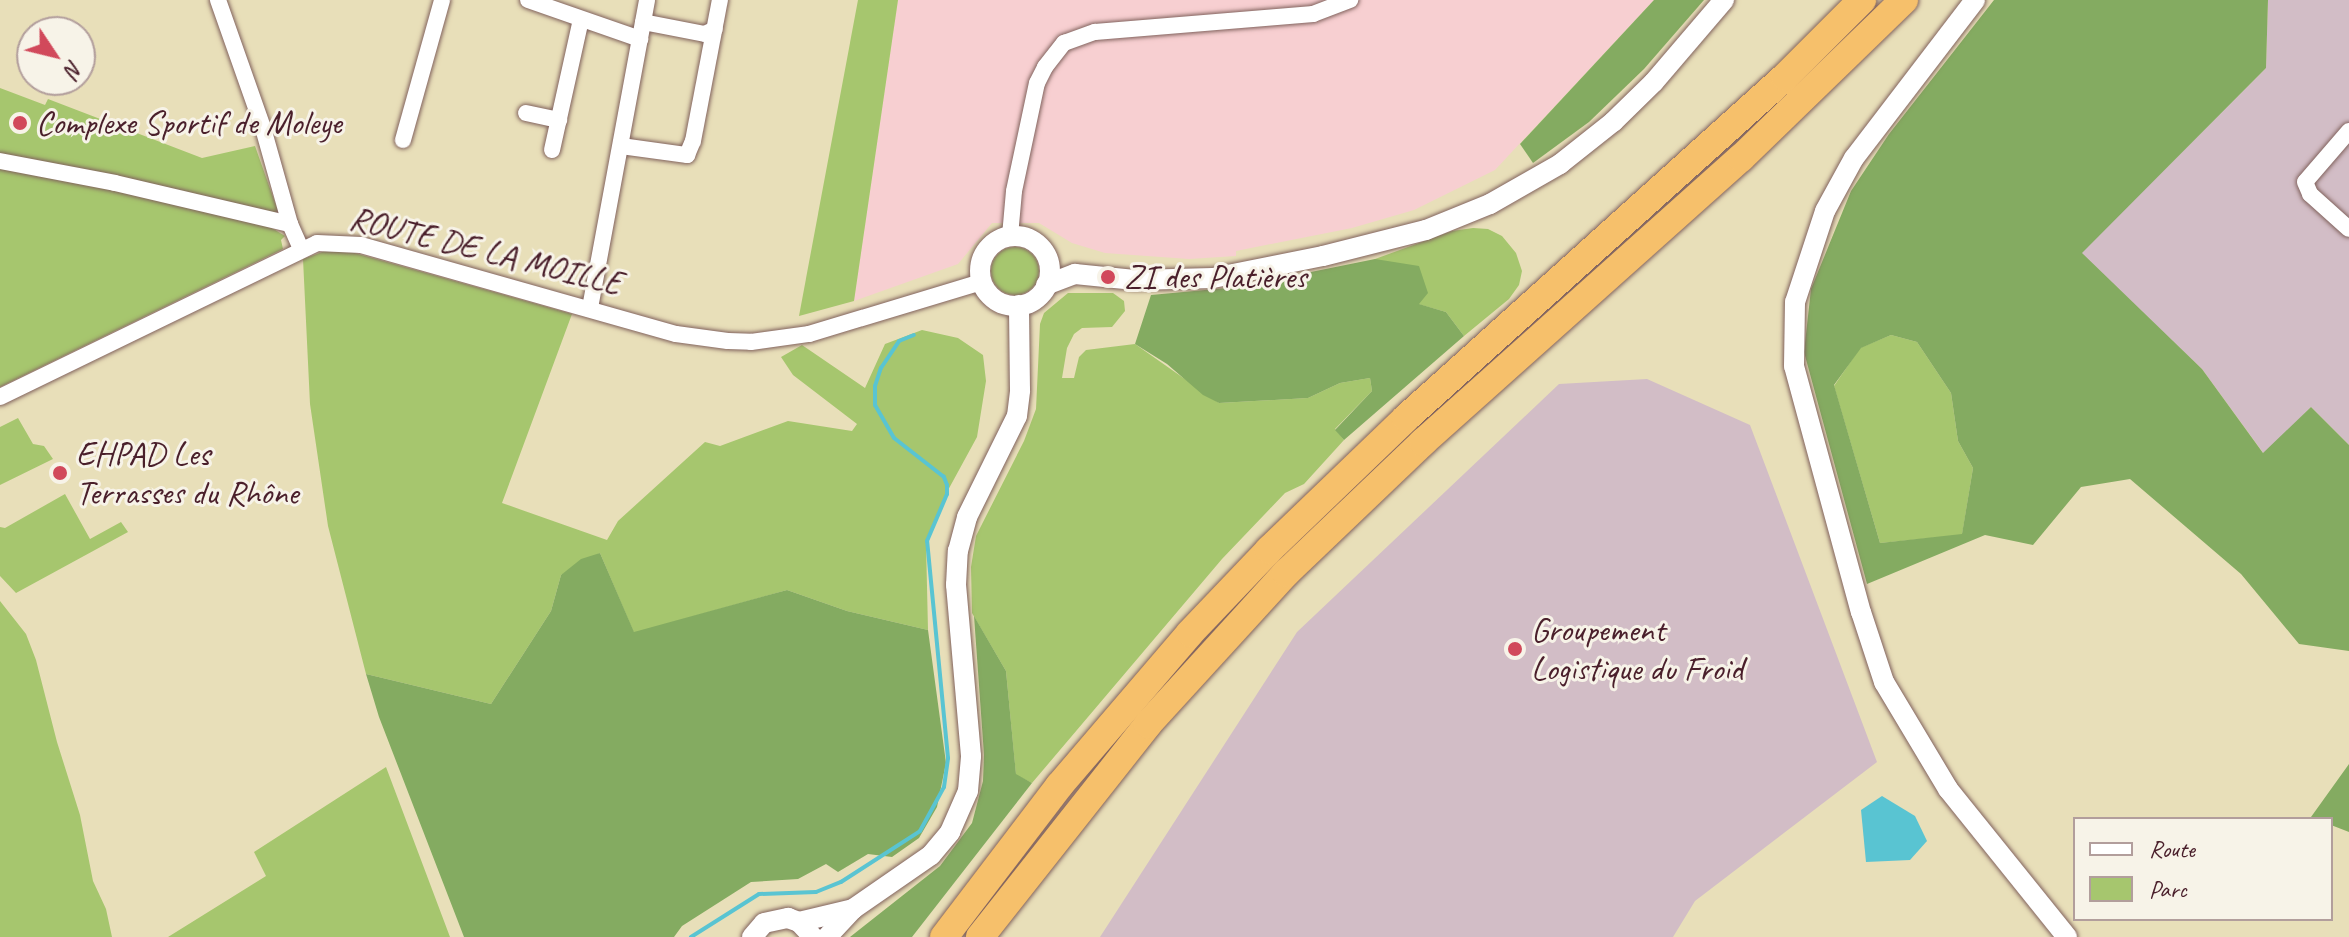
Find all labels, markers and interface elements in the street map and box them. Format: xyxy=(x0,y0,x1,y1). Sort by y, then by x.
north arrow xyxy=(16,16,96,96)
text: N xyxy=(59,55,89,82)
place label: Complexe Sportif de Moleye xyxy=(36,103,342,143)
marker: Complexe Sportif de Moleye xyxy=(11,114,29,132)
street label: ROUTE DE LA MOILLE xyxy=(346,197,626,303)
place label: ZI des Platières xyxy=(1124,257,1308,297)
marker: ZI des Platières xyxy=(1099,268,1117,286)
place label: EHPAD Les Terrasses du Rhône xyxy=(76,433,298,512)
marker: EHPAD Les Terrasses du Rhône xyxy=(51,464,69,482)
place label: Groupement Logistique du Froid xyxy=(1531,609,1742,688)
marker: Groupement Logistique du Froid xyxy=(1506,640,1524,658)
legend xyxy=(2073,817,2333,921)
text: Route xyxy=(2149,834,2195,864)
text: Parc xyxy=(2149,874,2187,904)

